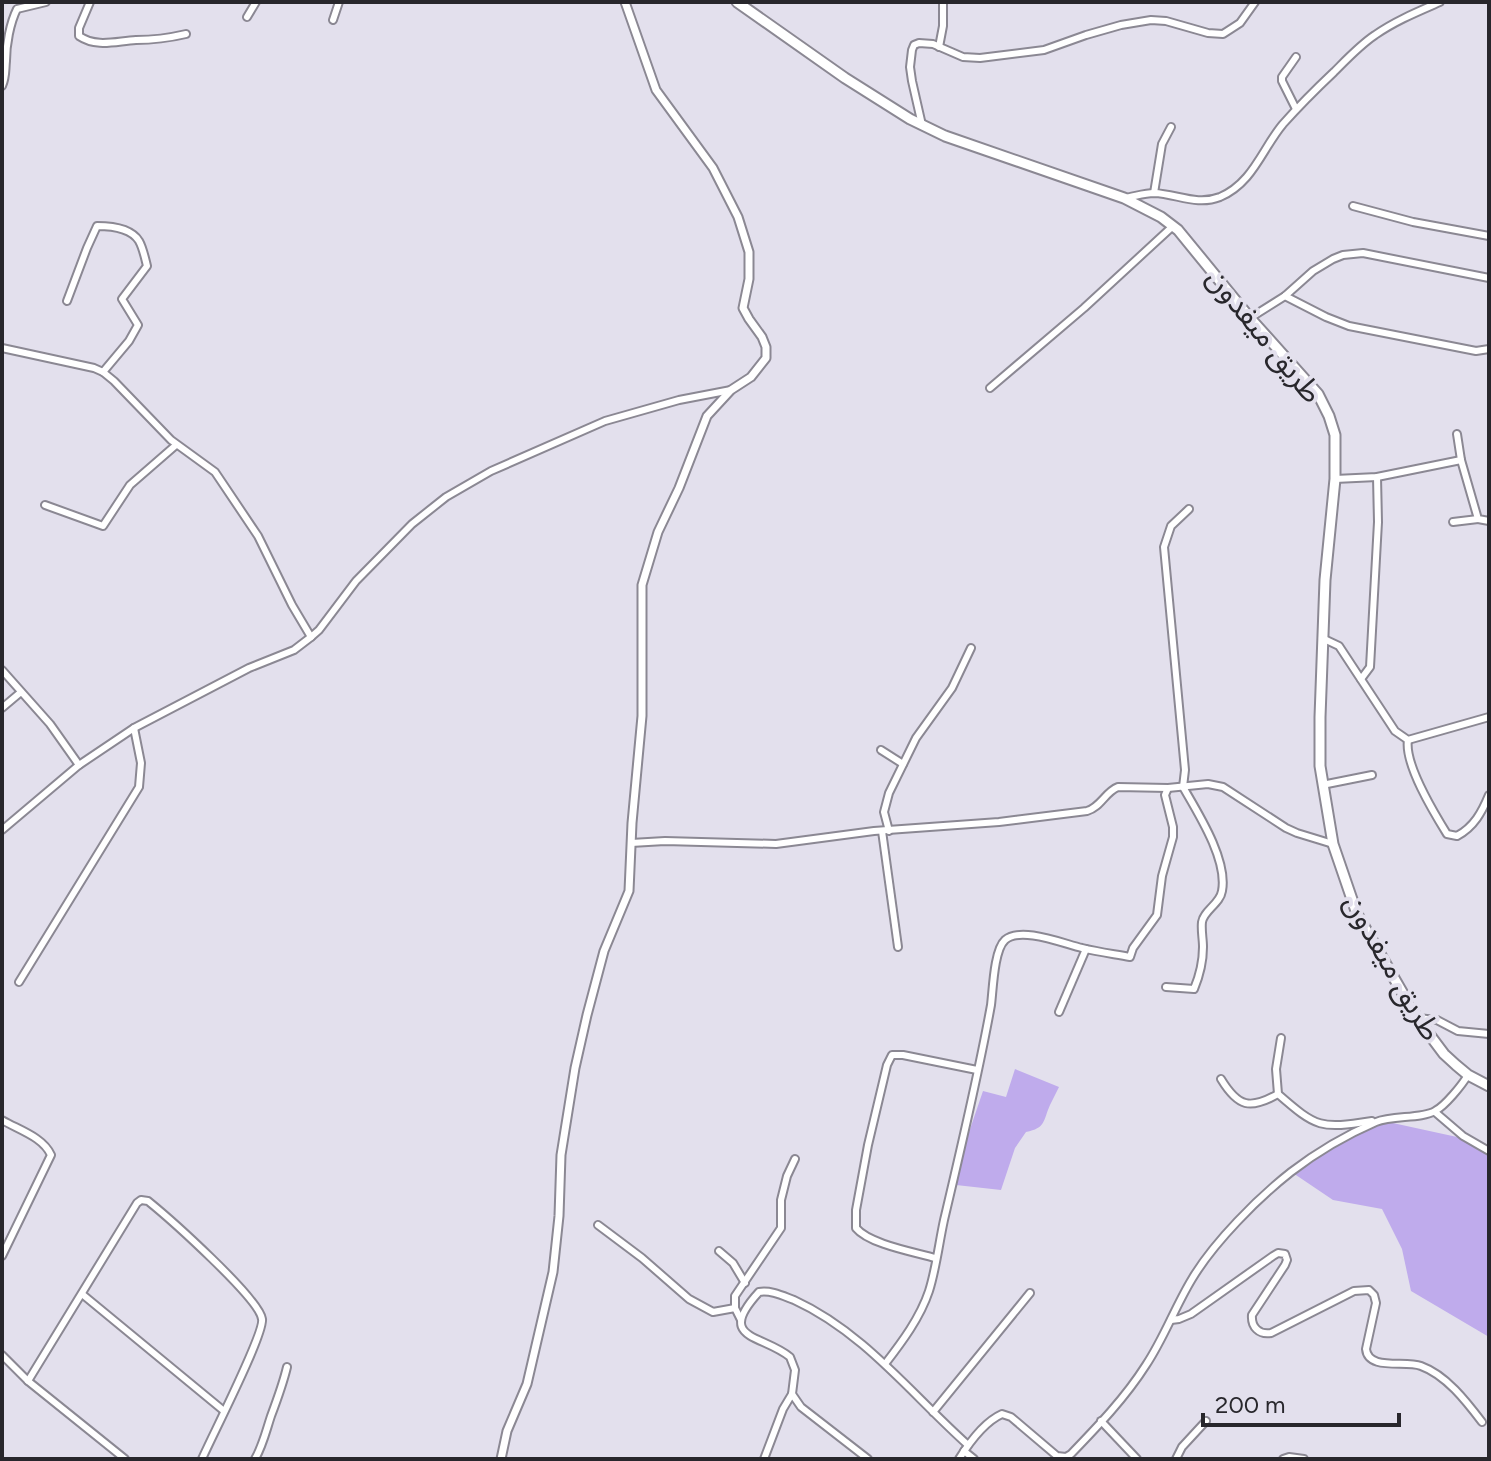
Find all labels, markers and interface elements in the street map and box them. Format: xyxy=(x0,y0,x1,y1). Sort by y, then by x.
street label: طريق ميفدون xyxy=(1199,260,1331,410)
street label: طريق ميفدون xyxy=(1336,887,1450,1047)
scale bar xyxy=(1203,1377,1399,1427)
text: 200 m xyxy=(1215,1390,1286,1419)

